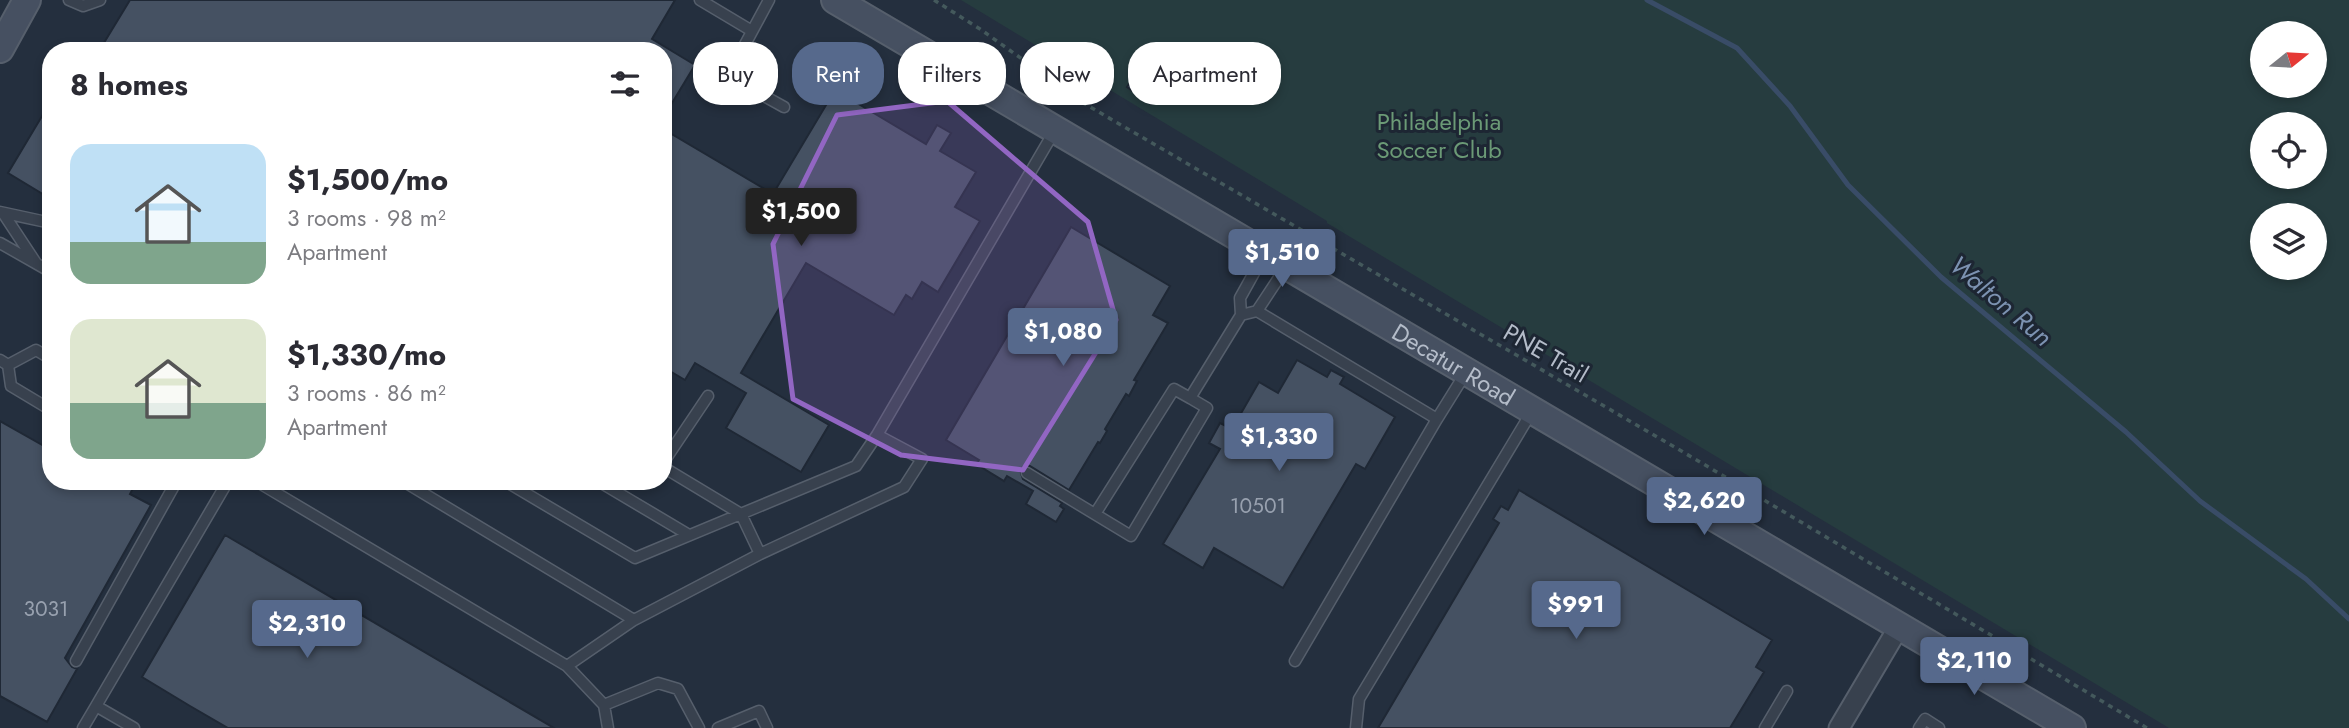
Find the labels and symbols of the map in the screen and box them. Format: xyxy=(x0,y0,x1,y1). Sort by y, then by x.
north arrow xyxy=(2250,21,2328,98)
park label: Philadelphia Soccer Club xyxy=(1376,104,1502,167)
pin: $1,500 xyxy=(744,188,858,248)
pin: $1,510 xyxy=(1225,230,1339,289)
water label: Walton Run xyxy=(1941,247,2061,355)
pin: $1,080 xyxy=(1006,308,1120,368)
street label: Decatur Road xyxy=(1386,314,1522,414)
street label: PNE Trail xyxy=(1497,315,1595,391)
pin: $1,330 xyxy=(1222,414,1336,473)
pin: $2,620 xyxy=(1647,477,1761,537)
house number: 10501 xyxy=(1230,491,1286,521)
pin: $991 xyxy=(1535,582,1617,641)
house number: 3031 xyxy=(24,594,68,624)
pin: $2,310 xyxy=(250,600,364,660)
pin: $2,110 xyxy=(1917,638,2031,697)

